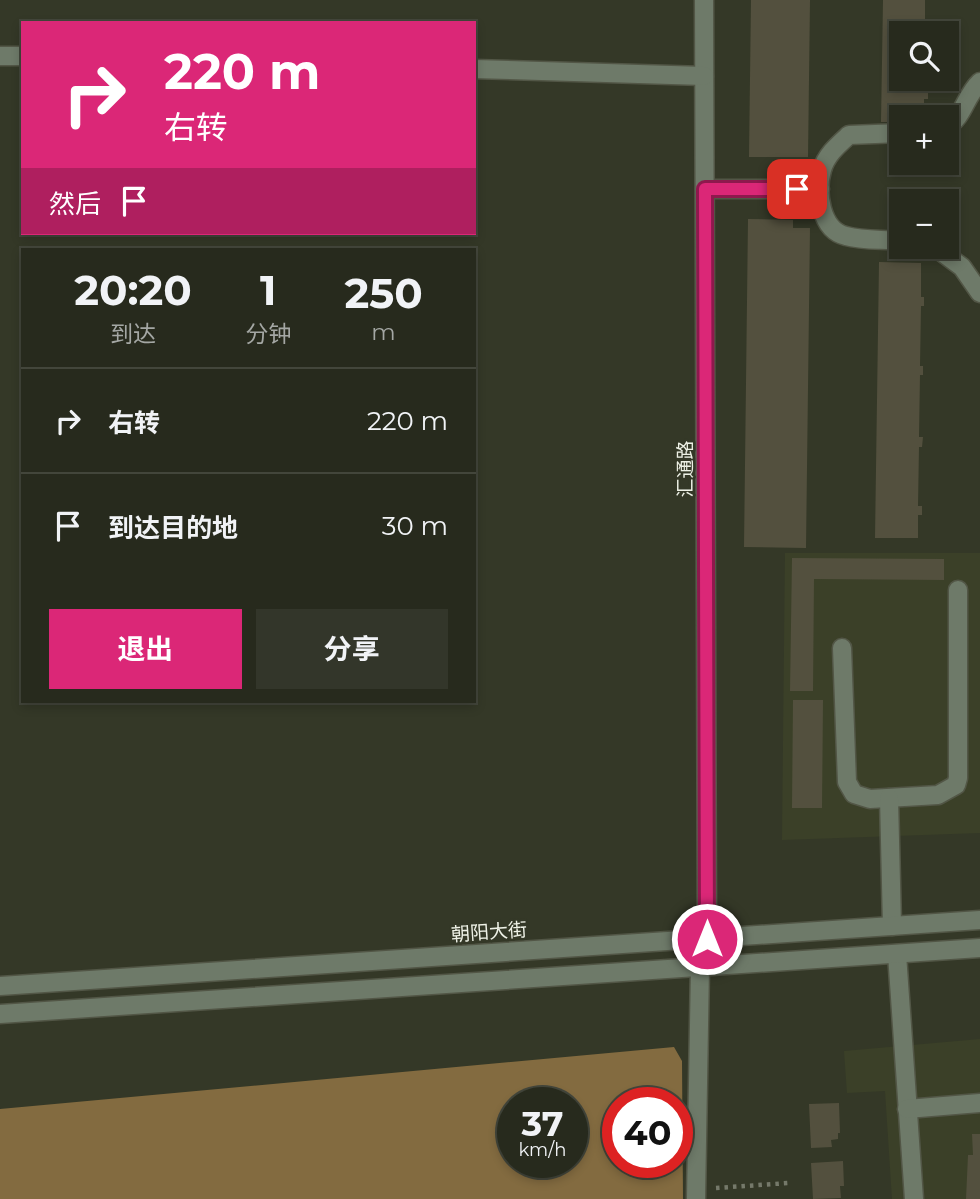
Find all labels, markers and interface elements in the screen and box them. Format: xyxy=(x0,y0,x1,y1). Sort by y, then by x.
map controls xyxy=(889,21,959,259)
button: search xyxy=(889,21,959,91)
text: 220 m xyxy=(164,42,320,101)
icon: right xyxy=(49,49,140,140)
button: + xyxy=(889,105,959,175)
text: 右转 xyxy=(164,108,228,147)
pin xyxy=(767,159,827,219)
icon: arrive xyxy=(778,170,816,208)
icon: arrive xyxy=(115,182,153,220)
text: 然后 xyxy=(49,188,101,220)
button: − xyxy=(889,189,959,259)
text: 20:20 xyxy=(74,264,192,316)
text: 1 xyxy=(260,264,276,316)
text: 250 xyxy=(344,267,423,319)
text: m xyxy=(371,318,396,346)
text: 到达 xyxy=(110,320,156,348)
text: 分钟 xyxy=(245,320,291,348)
icon: right xyxy=(49,402,87,440)
text: 220 m xyxy=(367,405,448,437)
text: 右转 xyxy=(108,407,160,439)
street label: 汇通路 xyxy=(674,440,697,498)
icon: arrive xyxy=(49,507,87,545)
text: 30 m xyxy=(382,510,448,542)
text: 到达目的地 xyxy=(108,512,238,544)
button: 退出 xyxy=(49,609,242,689)
button: 分享 xyxy=(256,609,448,689)
position arrow xyxy=(670,902,744,976)
street label: 朝阳大街 xyxy=(450,918,528,946)
speed limit sign: 40 xyxy=(602,1087,693,1178)
text: 37 xyxy=(521,1102,564,1145)
text: km/h xyxy=(518,1139,567,1161)

